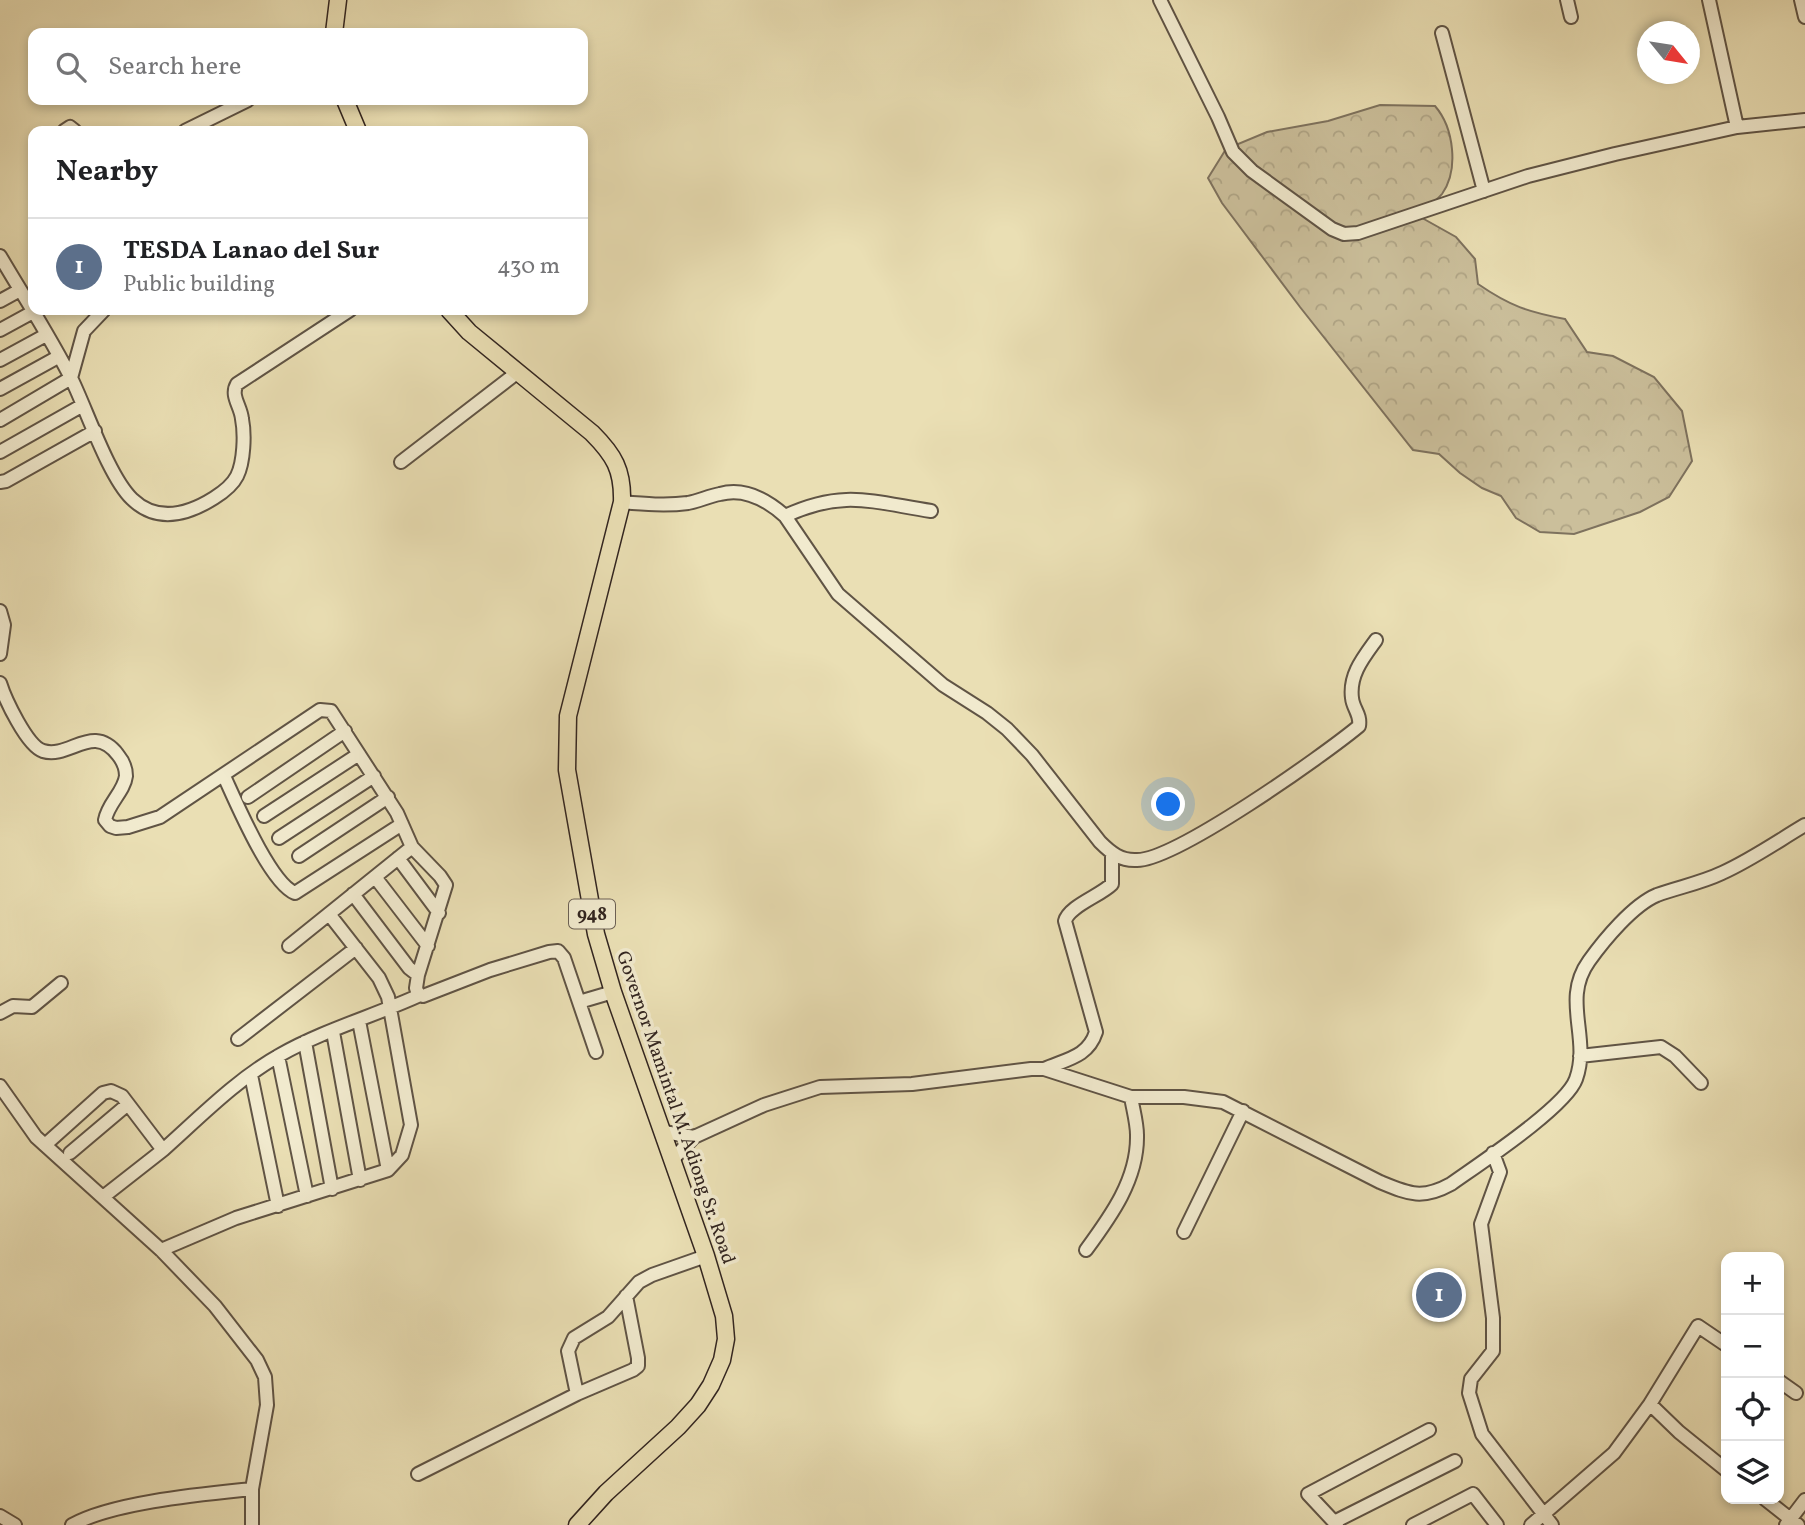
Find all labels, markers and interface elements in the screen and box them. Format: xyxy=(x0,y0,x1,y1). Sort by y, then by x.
north arrow xyxy=(1637,21,1700,84)
search box xyxy=(28,28,588,105)
icon: search xyxy=(52,48,90,86)
text: Search here xyxy=(108,49,241,85)
text: Nearby xyxy=(56,151,158,193)
text: TESDA Lanao del Sur xyxy=(123,233,379,269)
text: 1 xyxy=(74,251,84,283)
text: 430 m xyxy=(497,251,560,283)
text: Public building xyxy=(123,269,275,301)
your location xyxy=(1151,787,1185,821)
road number: 948 xyxy=(569,900,615,929)
street label: Governor Mamintal M. Adiong Sr. Road xyxy=(609,948,741,1268)
map controls xyxy=(1721,1252,1784,1504)
button: + xyxy=(1721,1252,1784,1315)
pin: 1 xyxy=(1416,1269,1462,1321)
button: − xyxy=(1721,1315,1784,1378)
button: locate xyxy=(1721,1378,1784,1441)
button: layers xyxy=(1721,1441,1784,1504)

